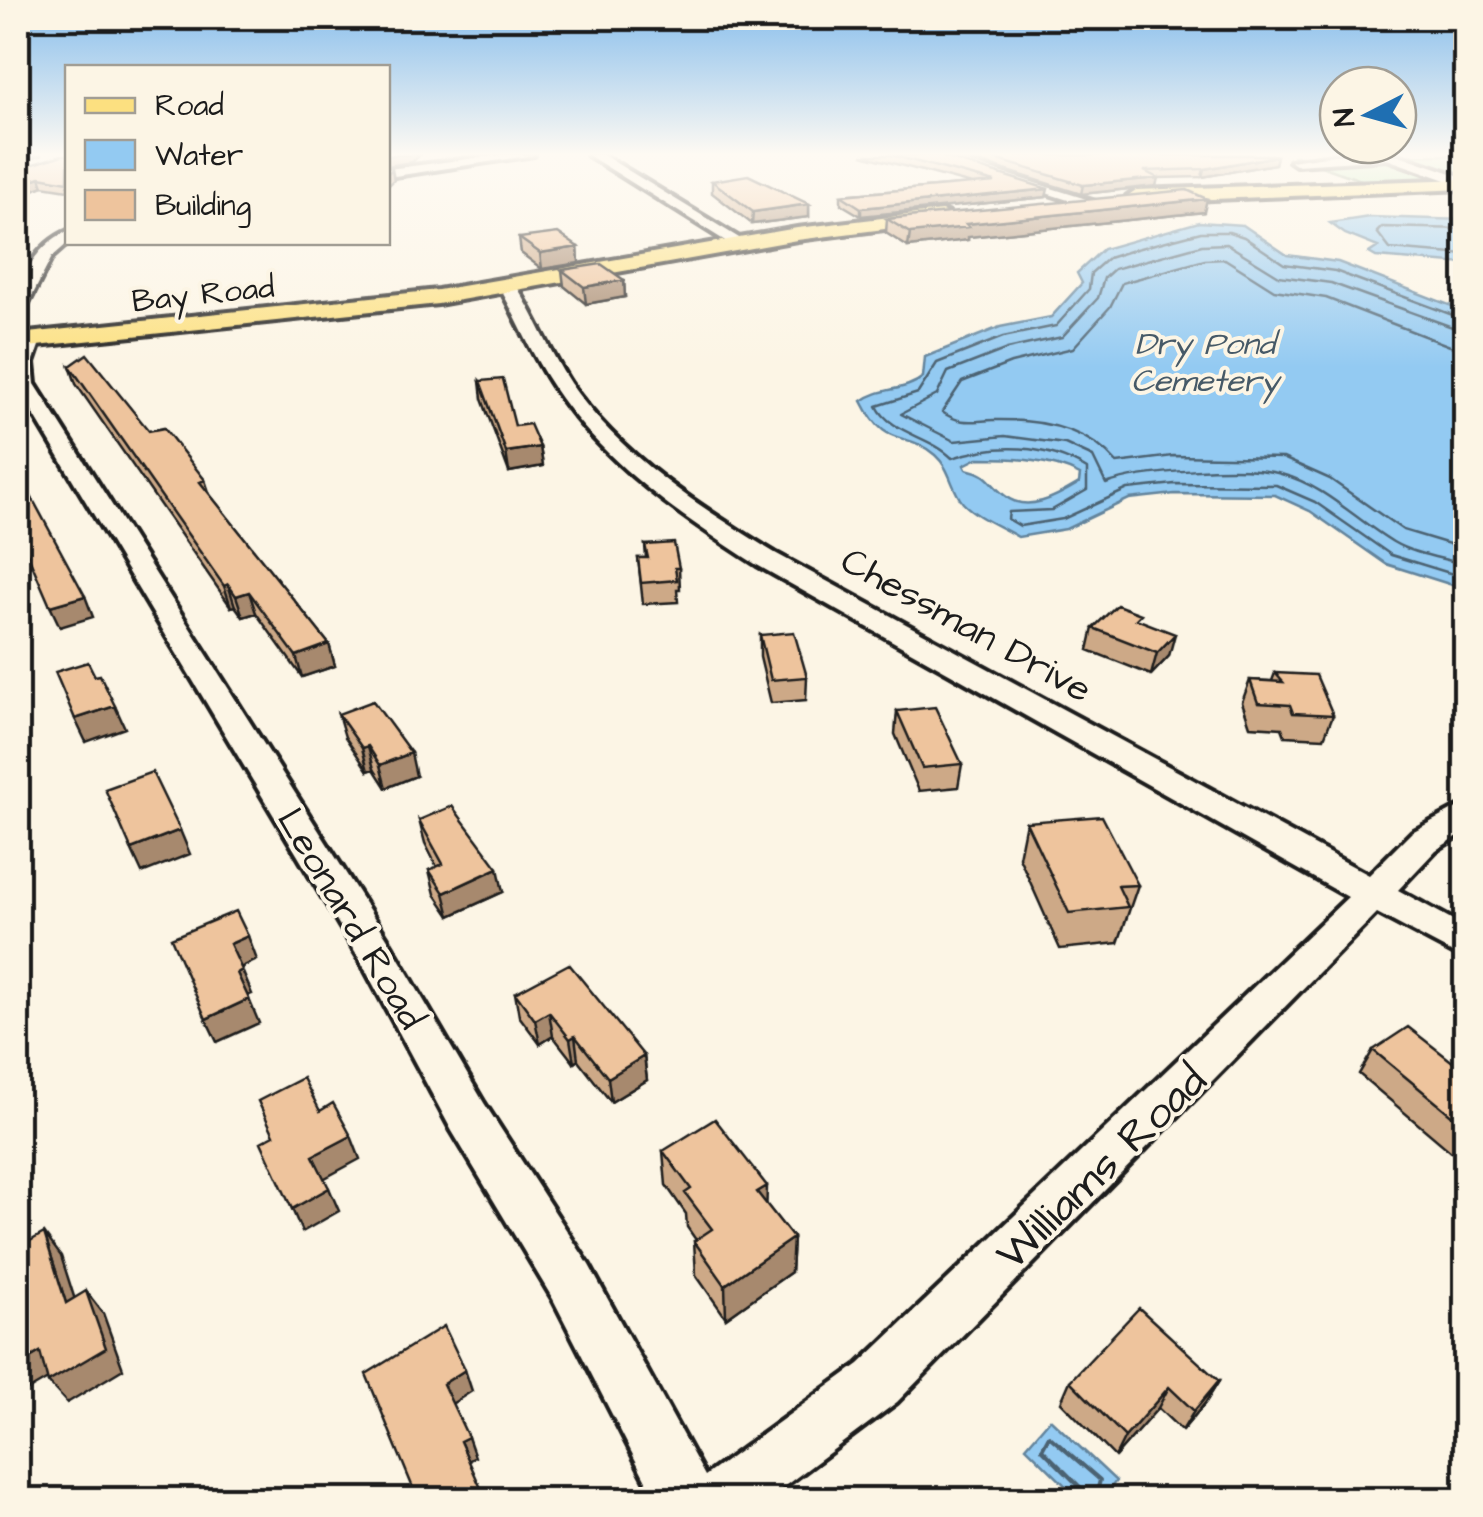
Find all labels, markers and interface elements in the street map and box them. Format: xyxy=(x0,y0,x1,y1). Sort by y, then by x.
legend xyxy=(65,65,390,245)
north arrow xyxy=(1318,65,1418,165)
text: Road xyxy=(155,85,224,127)
text: N xyxy=(1324,106,1365,128)
text: Water xyxy=(155,135,243,177)
text: Building xyxy=(155,185,251,228)
street label: Bay Road xyxy=(130,265,277,324)
water label: Dry Pond Cemetery xyxy=(1131,322,1282,405)
street label: Chessman Drive xyxy=(831,535,1101,716)
street label: Leonard Road xyxy=(264,799,437,1039)
street label: Williams Road xyxy=(983,1051,1221,1285)

